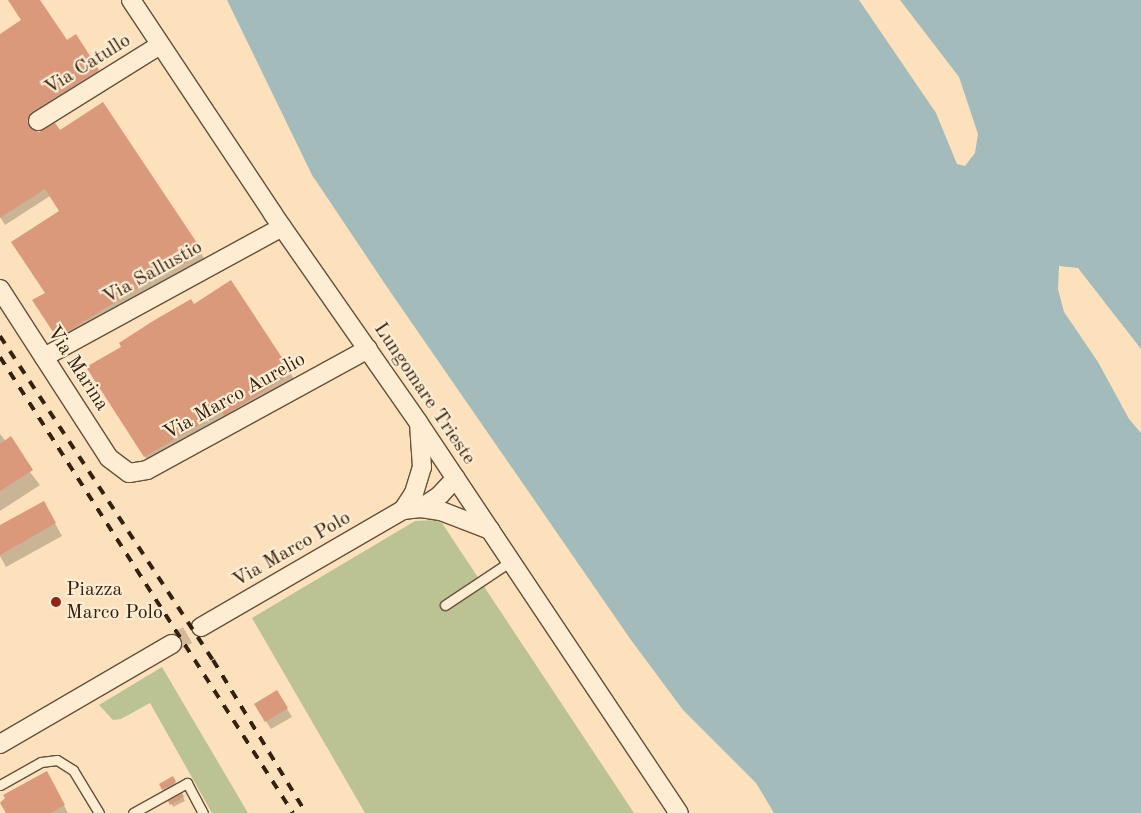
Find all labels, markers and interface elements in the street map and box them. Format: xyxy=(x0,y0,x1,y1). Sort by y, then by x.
street label: Via Catullo xyxy=(40,29,136,101)
street label: Via Sallustio xyxy=(99,236,207,310)
street label: Lungomare Trieste xyxy=(368,318,480,470)
street label: Via Marina xyxy=(41,322,113,416)
street label: Via Marco Aurelio xyxy=(160,348,310,446)
street label: Via Marco Polo xyxy=(229,507,355,593)
place label: Piazza Marco Polo xyxy=(66,578,163,625)
marker: Piazza Marco Polo xyxy=(50,596,62,608)

